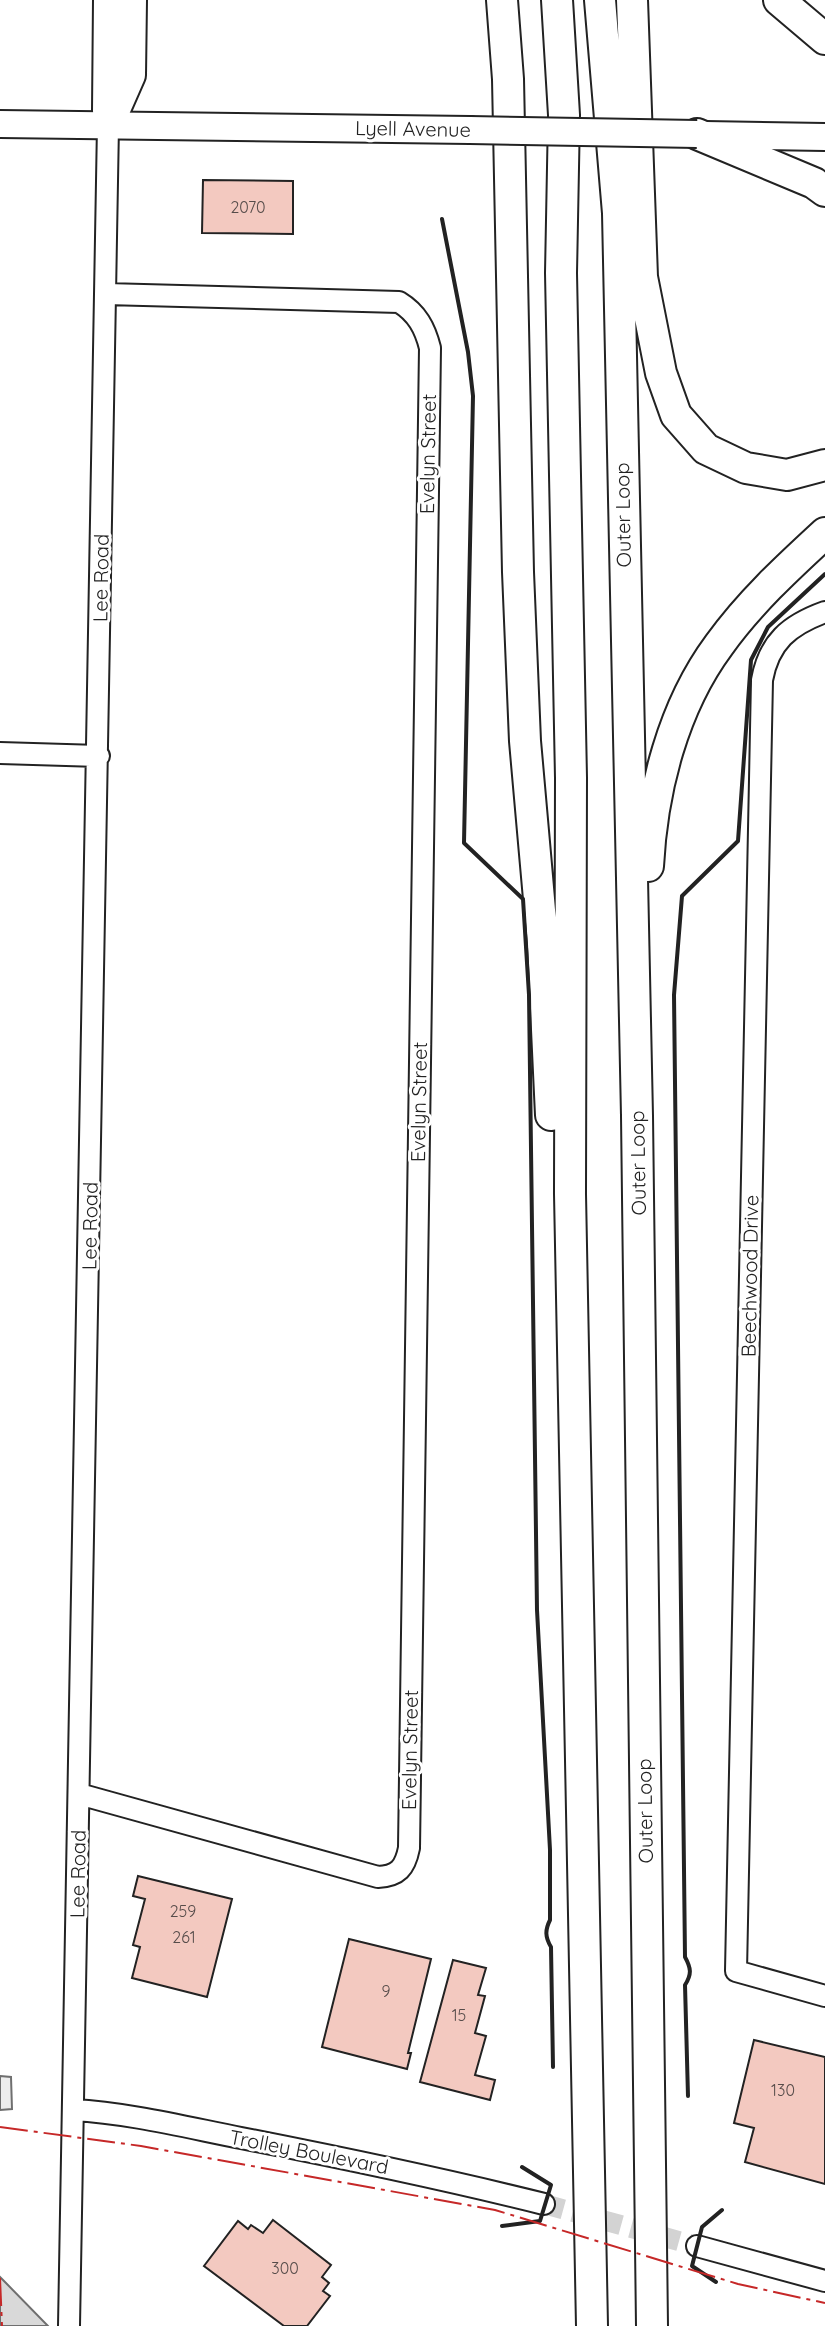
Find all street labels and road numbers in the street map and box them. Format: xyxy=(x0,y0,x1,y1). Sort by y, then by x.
street label: Lyell Avenue xyxy=(355,115,471,142)
street label: Evelyn Street xyxy=(414,393,441,514)
street label: Outer Loop xyxy=(609,462,636,568)
street label: Lee Road xyxy=(87,534,114,622)
street label: Evelyn Street xyxy=(405,1041,432,1162)
street label: Outer Loop xyxy=(624,1110,651,1216)
street label: Lee Road xyxy=(76,1182,103,1270)
street label: Beechwood Drive xyxy=(736,1195,763,1357)
street label: Evelyn Street xyxy=(396,1689,423,1810)
street label: Outer Loop xyxy=(631,1758,658,1864)
street label: Lee Road xyxy=(64,1830,91,1918)
street label: Trolley Boulevard xyxy=(228,2124,391,2179)

